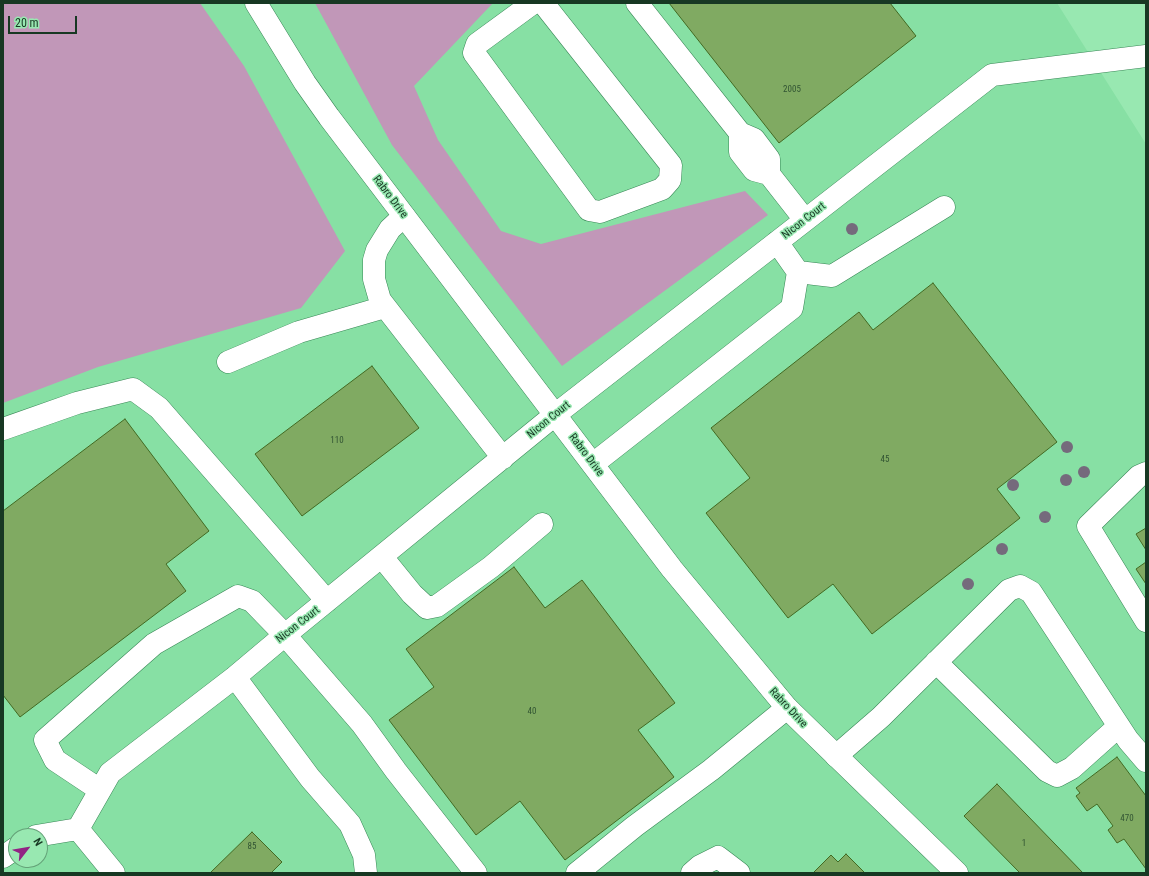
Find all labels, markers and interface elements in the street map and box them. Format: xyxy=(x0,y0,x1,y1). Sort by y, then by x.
scale bar xyxy=(10,8,79,34)
text: 20 m xyxy=(15,16,39,30)
house number: 2005 xyxy=(783,85,801,95)
street label: Rabro Drive xyxy=(370,173,410,221)
street label: Nicon Court xyxy=(780,200,828,242)
street label: Nicon Court xyxy=(525,399,573,441)
street label: Rabro Drive xyxy=(566,431,606,479)
house number: 110 xyxy=(330,436,344,446)
house number: 45 xyxy=(881,455,889,465)
street label: Nicon Court xyxy=(274,604,322,646)
street label: Rabro Drive xyxy=(766,685,810,731)
house number: 40 xyxy=(528,707,536,717)
house number: 470 xyxy=(1120,814,1134,824)
north arrow xyxy=(8,828,48,868)
text: N xyxy=(31,836,45,848)
house number: 1 xyxy=(1022,839,1026,849)
house number: 85 xyxy=(248,842,256,852)

